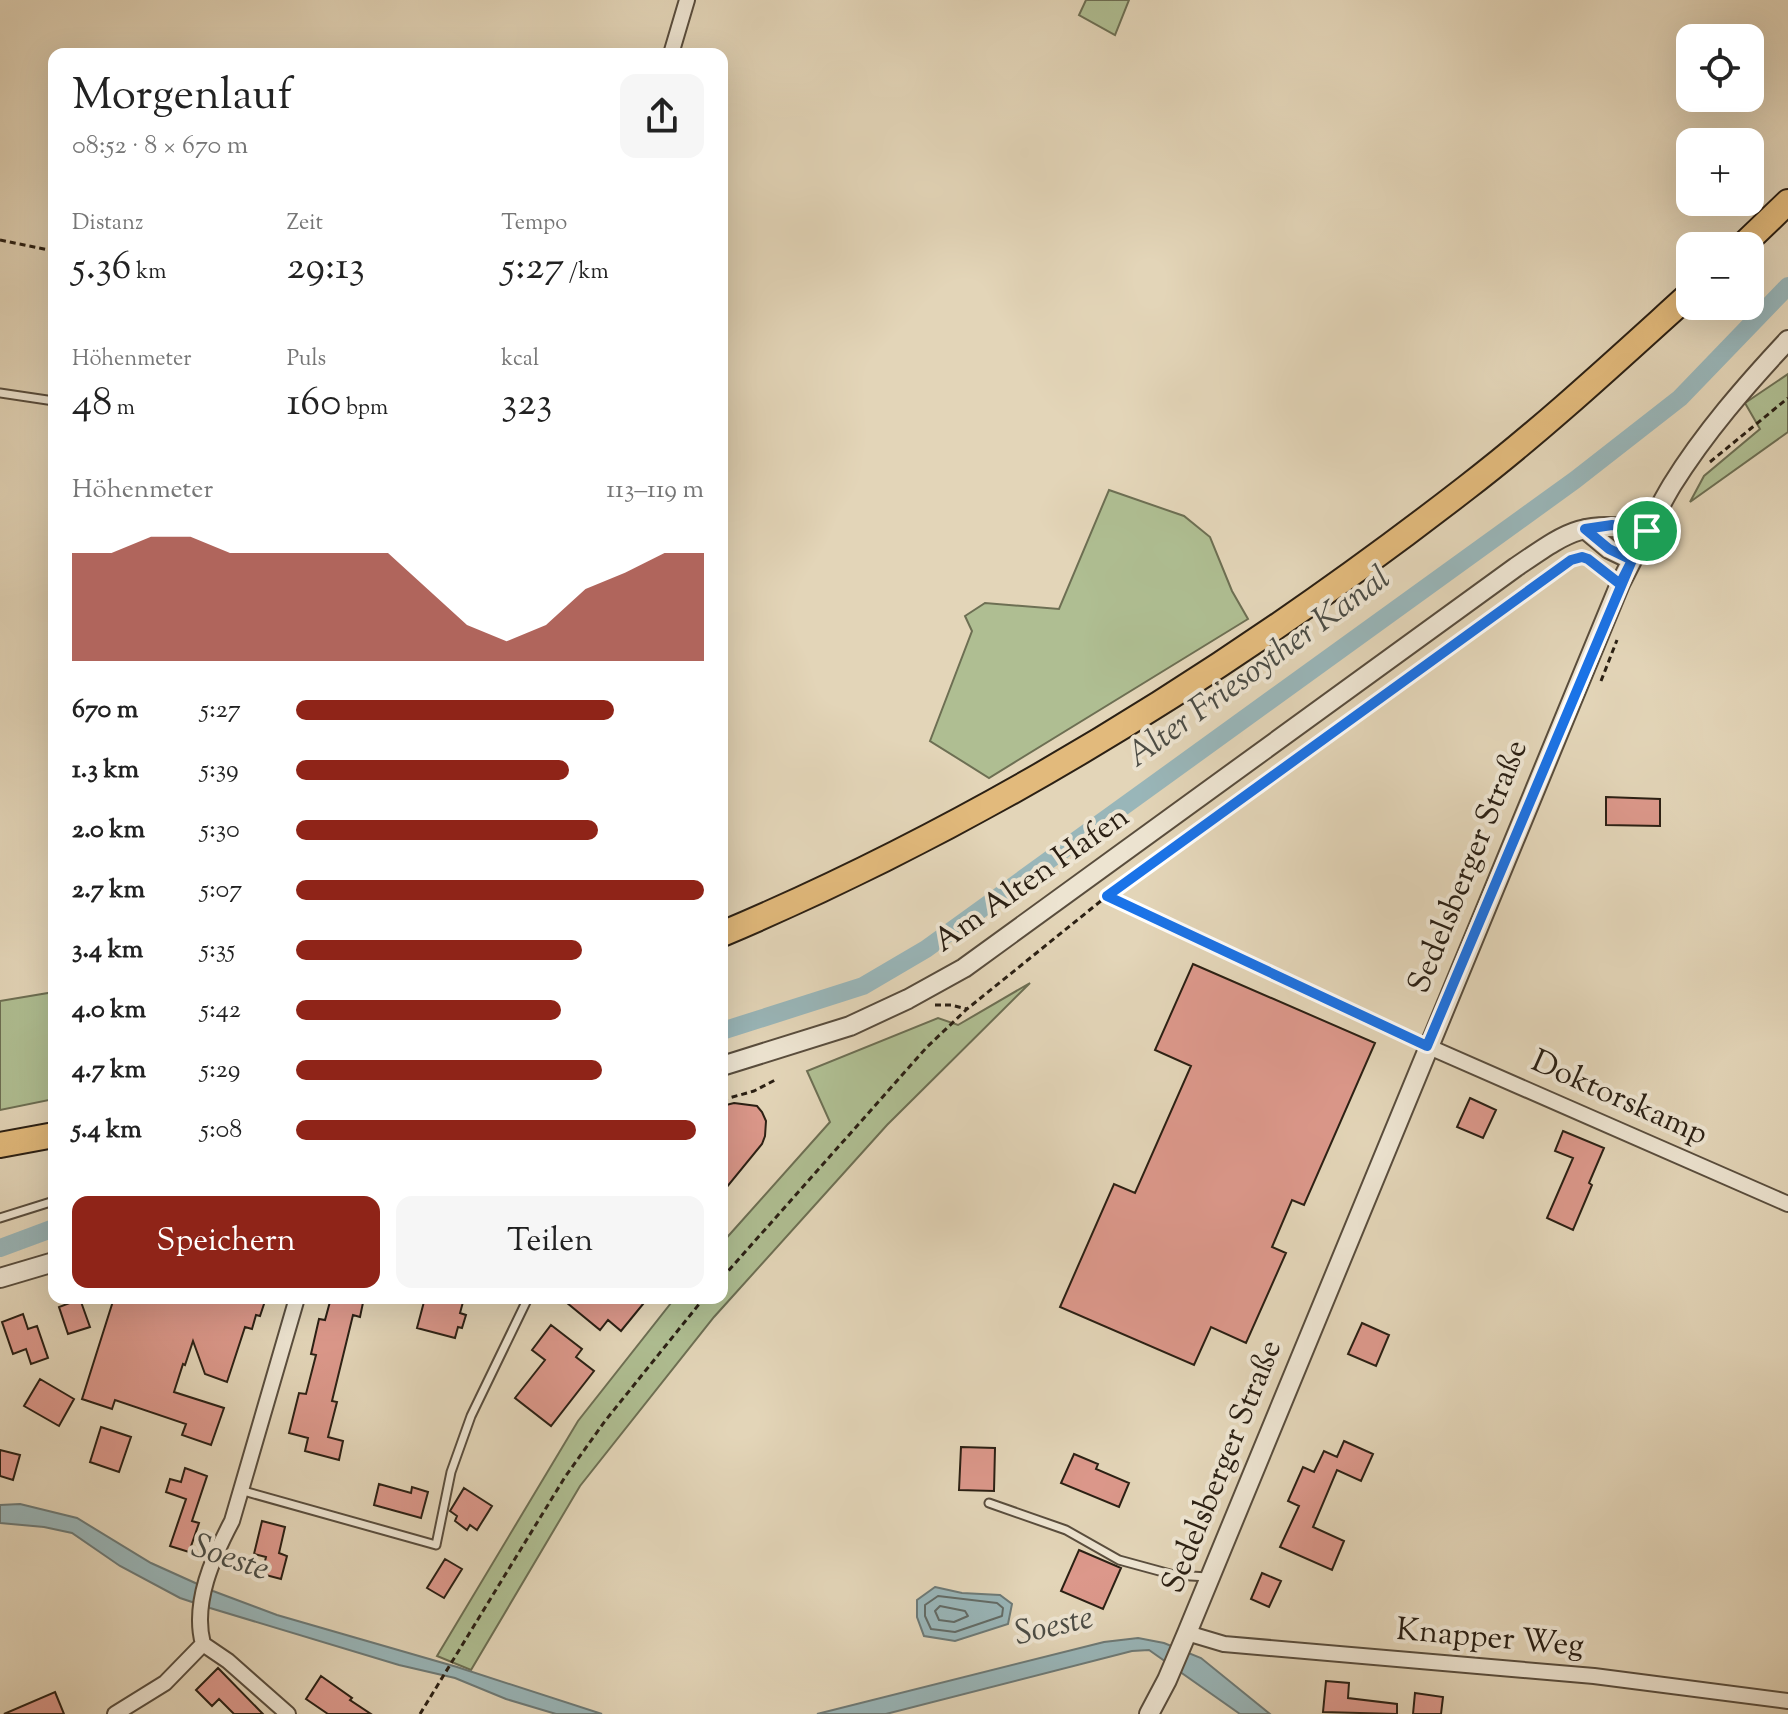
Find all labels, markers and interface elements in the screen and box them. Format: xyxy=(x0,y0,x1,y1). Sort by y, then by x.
map controls xyxy=(1676,24,1764,320)
button: locate xyxy=(1676,24,1764,112)
text: Morgenlauf xyxy=(72,66,293,129)
button: share xyxy=(620,74,704,158)
text: 08:52 · 8 × 670 m xyxy=(72,128,248,165)
button: + xyxy=(1676,128,1764,216)
text: Distanz xyxy=(72,208,143,240)
text: Zeit xyxy=(287,208,323,240)
text: Tempo xyxy=(501,208,567,240)
button: − xyxy=(1676,232,1764,320)
text: 5.36 xyxy=(72,240,131,297)
text: 29:13 xyxy=(287,240,365,297)
text: 5:27 xyxy=(501,240,564,297)
text: km xyxy=(131,257,166,289)
text: /km xyxy=(564,257,609,289)
text: Höhenmeter xyxy=(72,344,191,376)
text: Puls xyxy=(287,344,326,376)
text: kcal xyxy=(501,344,539,376)
text: 48 xyxy=(72,376,112,433)
text: 160 xyxy=(287,376,341,433)
text: 323 xyxy=(501,376,552,433)
text: m xyxy=(112,393,135,425)
text: bpm xyxy=(341,393,388,425)
text: Höhenmeter xyxy=(72,472,213,509)
text: 113–119 m xyxy=(606,472,704,509)
pin xyxy=(1613,497,1681,565)
icon: arrive xyxy=(1625,509,1669,553)
water label: Alter Friesoyther Kanal xyxy=(1117,555,1401,781)
text: 670 m xyxy=(72,692,138,729)
text: 5:27 xyxy=(200,692,241,729)
street label: Sedelsberger Straße xyxy=(1397,733,1541,1001)
text: 1.3 km xyxy=(72,752,139,789)
text: 5:39 xyxy=(200,752,239,789)
street label: Am Alten Hafen xyxy=(925,795,1139,965)
text: 2.0 km xyxy=(72,812,145,849)
text: 5:30 xyxy=(200,812,240,849)
text: 2.7 km xyxy=(72,872,145,909)
text: 5:07 xyxy=(200,872,242,909)
text: 3.4 km xyxy=(72,932,143,969)
text: 5:35 xyxy=(200,932,235,969)
text: 4.0 km xyxy=(72,992,146,1029)
text: 5:42 xyxy=(200,992,241,1029)
street label: Doktorskamp xyxy=(1523,1040,1715,1158)
text: 4.7 km xyxy=(72,1052,146,1089)
text: 5:29 xyxy=(200,1052,240,1089)
text: 5.4 km xyxy=(72,1112,142,1149)
text: 5:08 xyxy=(200,1112,242,1149)
button: Speichern xyxy=(72,1196,380,1288)
button: Teilen xyxy=(396,1196,704,1288)
street label: Sedelsberger Straße xyxy=(1151,1333,1295,1601)
water label: Soeste xyxy=(184,1523,276,1595)
water label: Soeste xyxy=(1010,1594,1098,1660)
street label: Knapper Weg xyxy=(1394,1608,1586,1670)

